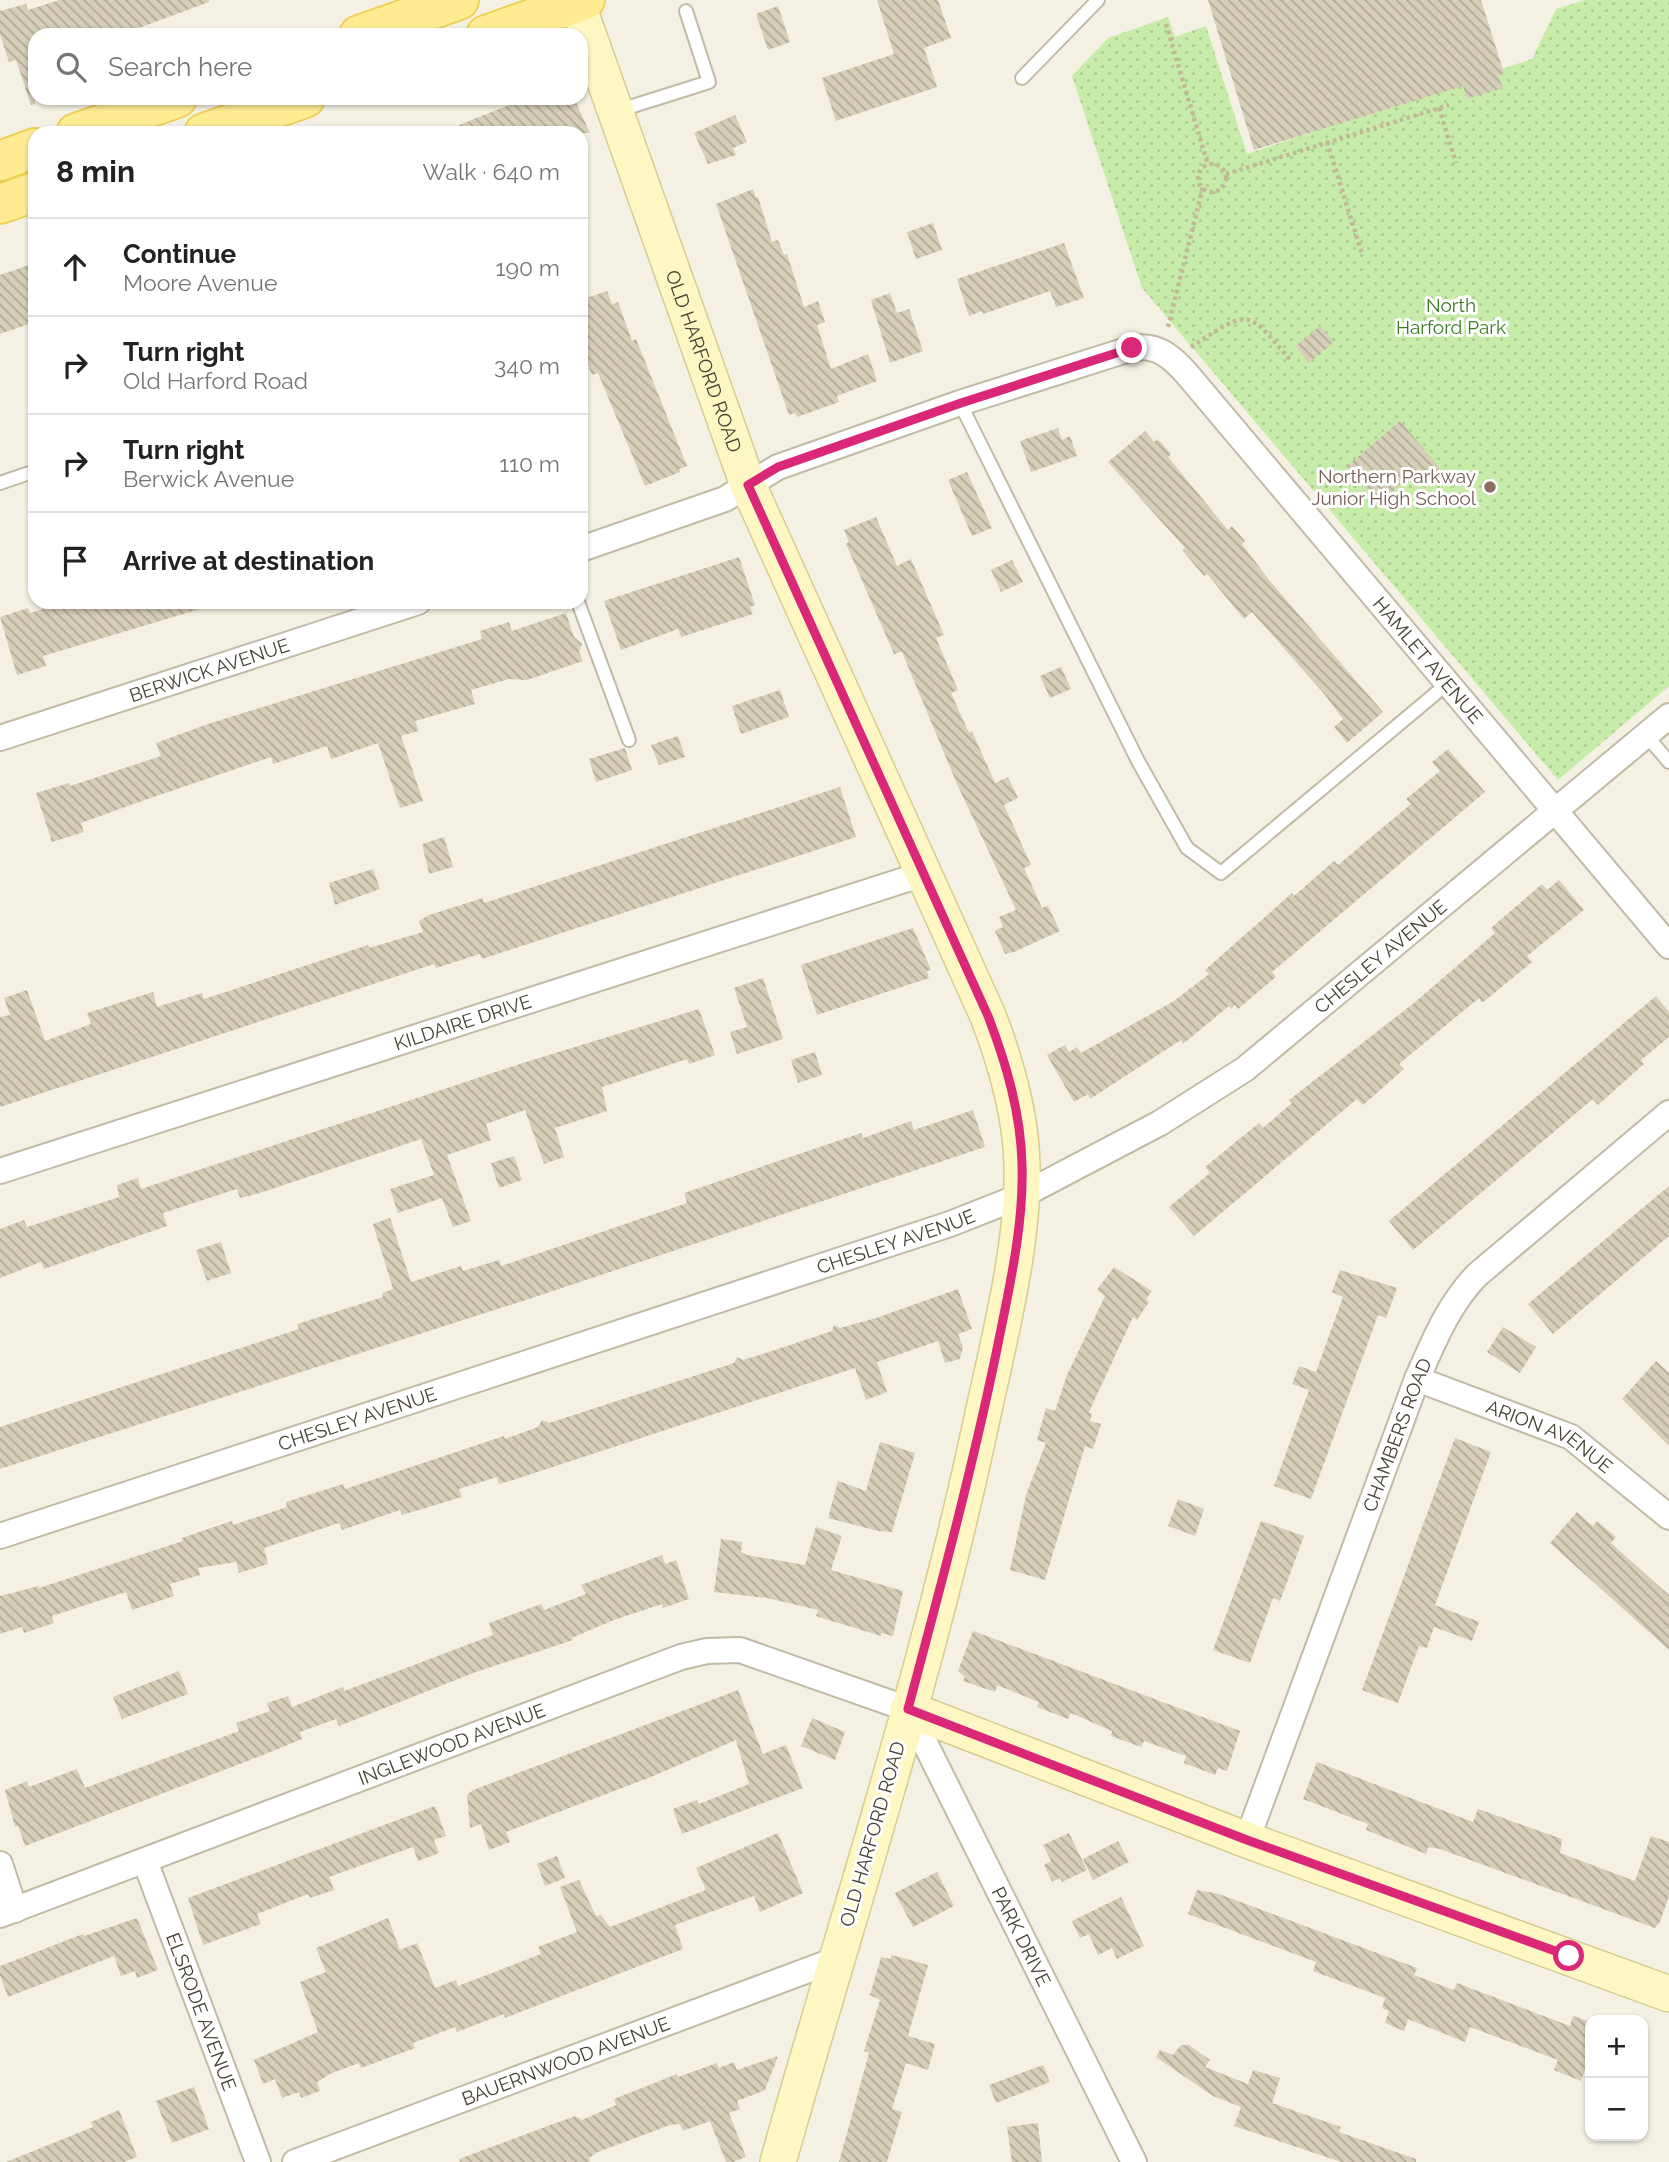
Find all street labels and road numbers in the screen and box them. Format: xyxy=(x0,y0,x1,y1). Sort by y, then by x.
street label: OLD HARFORD ROAD xyxy=(662,267,746,455)
street label: HAMLET AVENUE xyxy=(1369,592,1487,728)
street label: BERWICK AVENUE xyxy=(126,634,292,706)
street label: CHESLEY AVENUE xyxy=(1310,895,1451,1018)
street label: KILDAIRE DRIVE xyxy=(391,990,534,1054)
street label: CHESLEY AVENUE xyxy=(814,1204,978,1278)
street label: CHAMBERS ROAD xyxy=(1358,1354,1436,1515)
street label: CHESLEY AVENUE xyxy=(275,1382,439,1455)
street label: ARION AVENUE xyxy=(1483,1395,1617,1477)
street label: INGLEWOOD AVENUE xyxy=(355,1698,548,1789)
street label: OLD HARFORD ROAD xyxy=(835,1739,909,1929)
street label: PARK DRIVE xyxy=(987,1883,1055,1990)
street label: ELSRODE AVENUE xyxy=(162,1930,241,2094)
street label: BAUERNWOOD AVENUE xyxy=(459,2012,673,2110)

